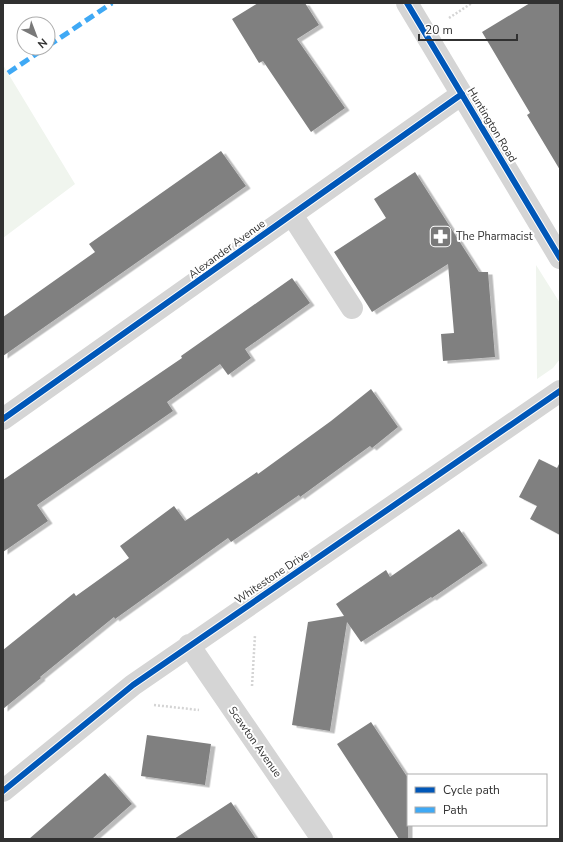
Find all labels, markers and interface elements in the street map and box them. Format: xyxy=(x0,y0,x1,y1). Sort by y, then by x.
north arrow xyxy=(16,16,56,56)
scale bar xyxy=(419,16,517,42)
text: 20 m xyxy=(425,22,453,38)
text: N xyxy=(34,35,50,51)
street label: Huntington Road xyxy=(464,85,520,165)
street label: Alexander Avenue xyxy=(186,216,268,282)
pharmacy icon: The Pharmacist xyxy=(427,223,453,249)
place label: The Pharmacist xyxy=(456,229,533,244)
street label: Whitestone Drive xyxy=(232,546,312,607)
street label: Scawton Avenue xyxy=(225,704,285,781)
legend xyxy=(407,774,547,826)
text: Cycle path xyxy=(443,782,500,798)
text: Path xyxy=(443,802,468,818)

